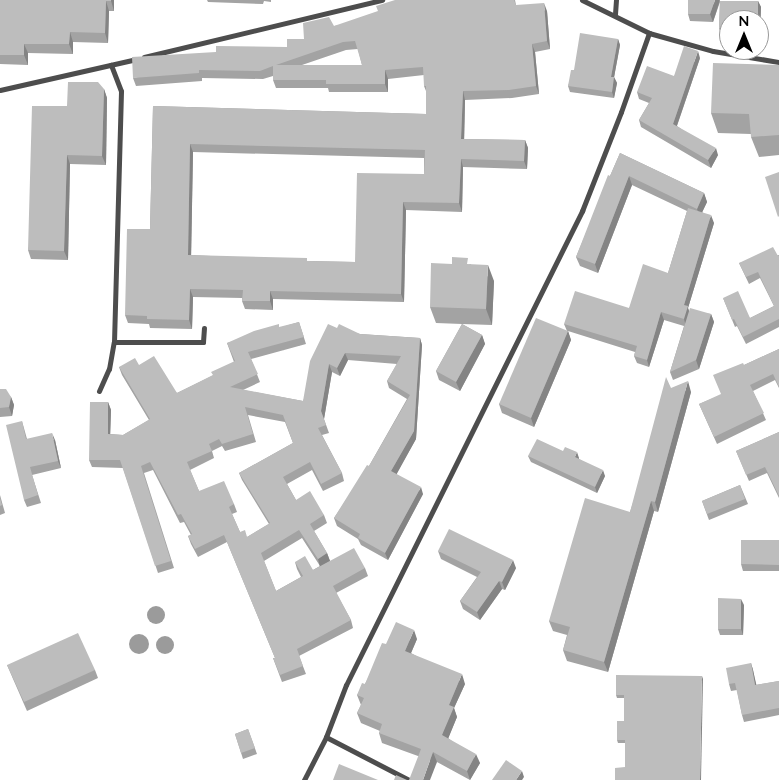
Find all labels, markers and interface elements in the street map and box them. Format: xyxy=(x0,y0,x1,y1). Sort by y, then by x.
north arrow xyxy=(719,10,769,60)
text: N xyxy=(739,12,749,29)

